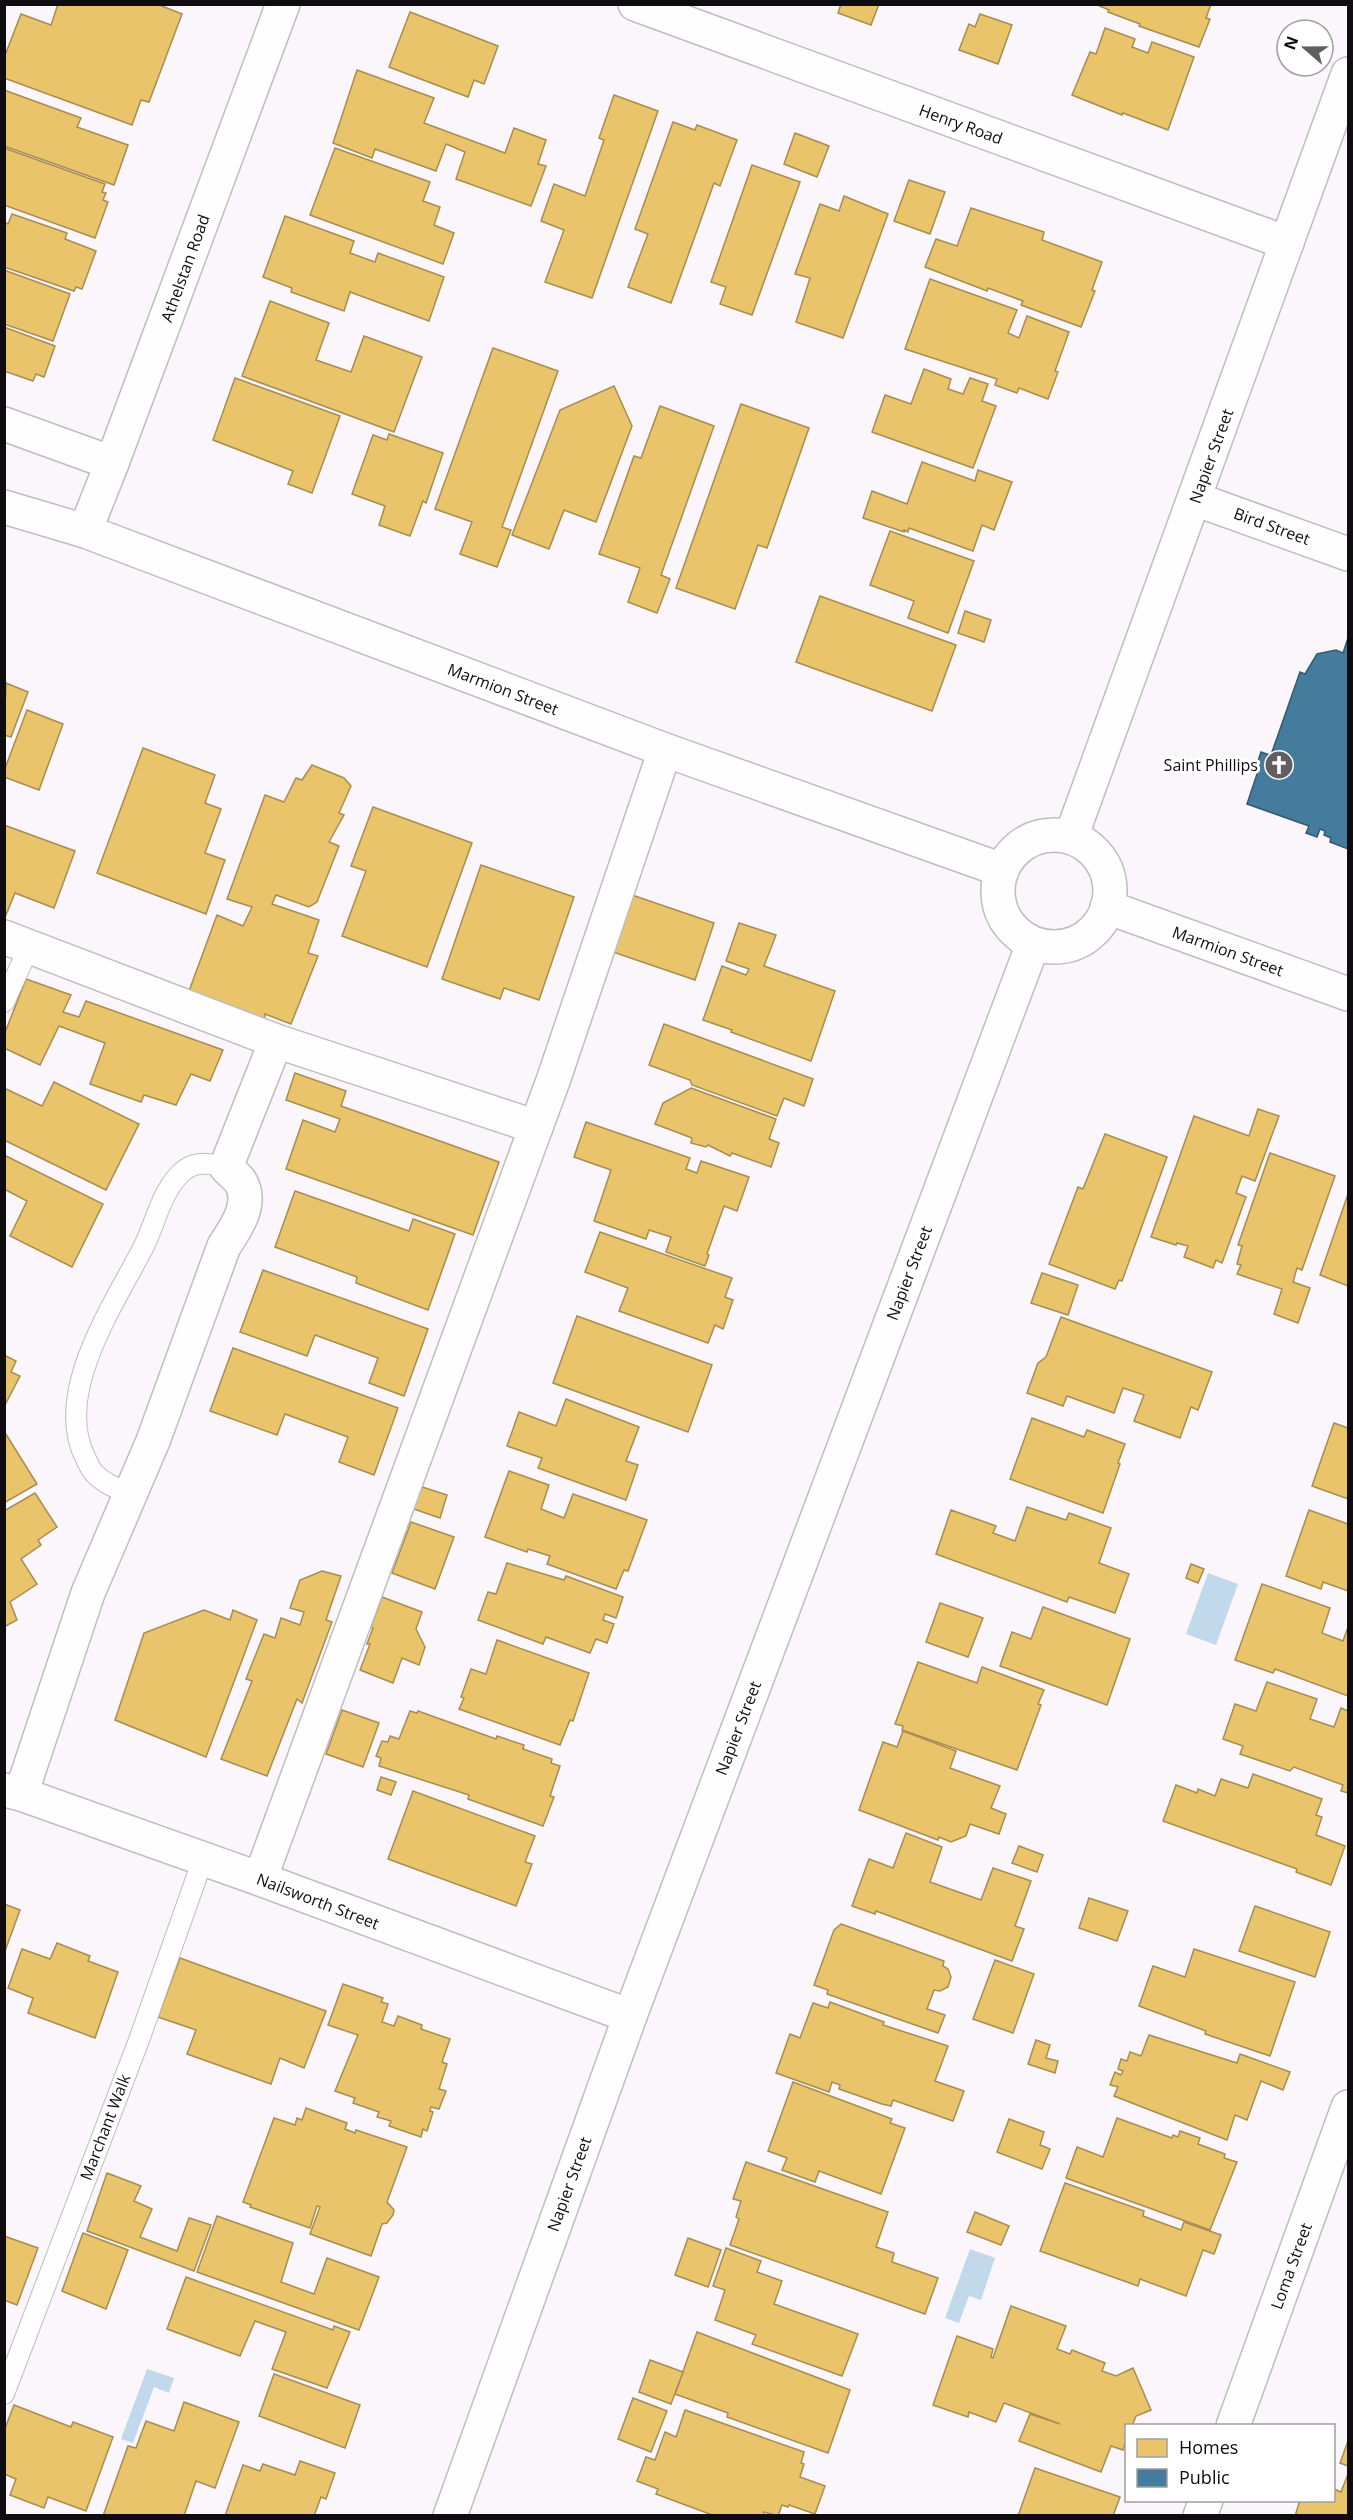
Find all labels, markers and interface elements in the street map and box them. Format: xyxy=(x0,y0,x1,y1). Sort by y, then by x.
north arrow xyxy=(1275,18,1335,78)
text: N xyxy=(1278,33,1303,53)
street label: Henry Road xyxy=(916,99,1006,149)
street label: Athelstan Road xyxy=(155,211,215,325)
street label: Napier Street xyxy=(1184,405,1238,506)
street label: Bird Street xyxy=(1231,502,1313,550)
street label: Marmion Street xyxy=(444,658,562,720)
church icon: Saint Phillips xyxy=(1263,749,1295,781)
place label: Saint Phillips xyxy=(1164,754,1258,776)
street label: Marmion Street xyxy=(1169,921,1287,981)
street label: Napier Street xyxy=(881,1223,937,1323)
street label: Napier Street xyxy=(710,1678,766,1778)
street label: Nailsworth Street xyxy=(254,1868,383,1935)
street label: Marchant Walk xyxy=(75,2070,136,2183)
street label: Napier Street xyxy=(542,2133,596,2234)
street label: Loma Street xyxy=(1265,2219,1317,2312)
legend xyxy=(1125,2424,1335,2502)
text: Homes xyxy=(1179,2435,1238,2459)
text: Public xyxy=(1179,2465,1230,2489)

